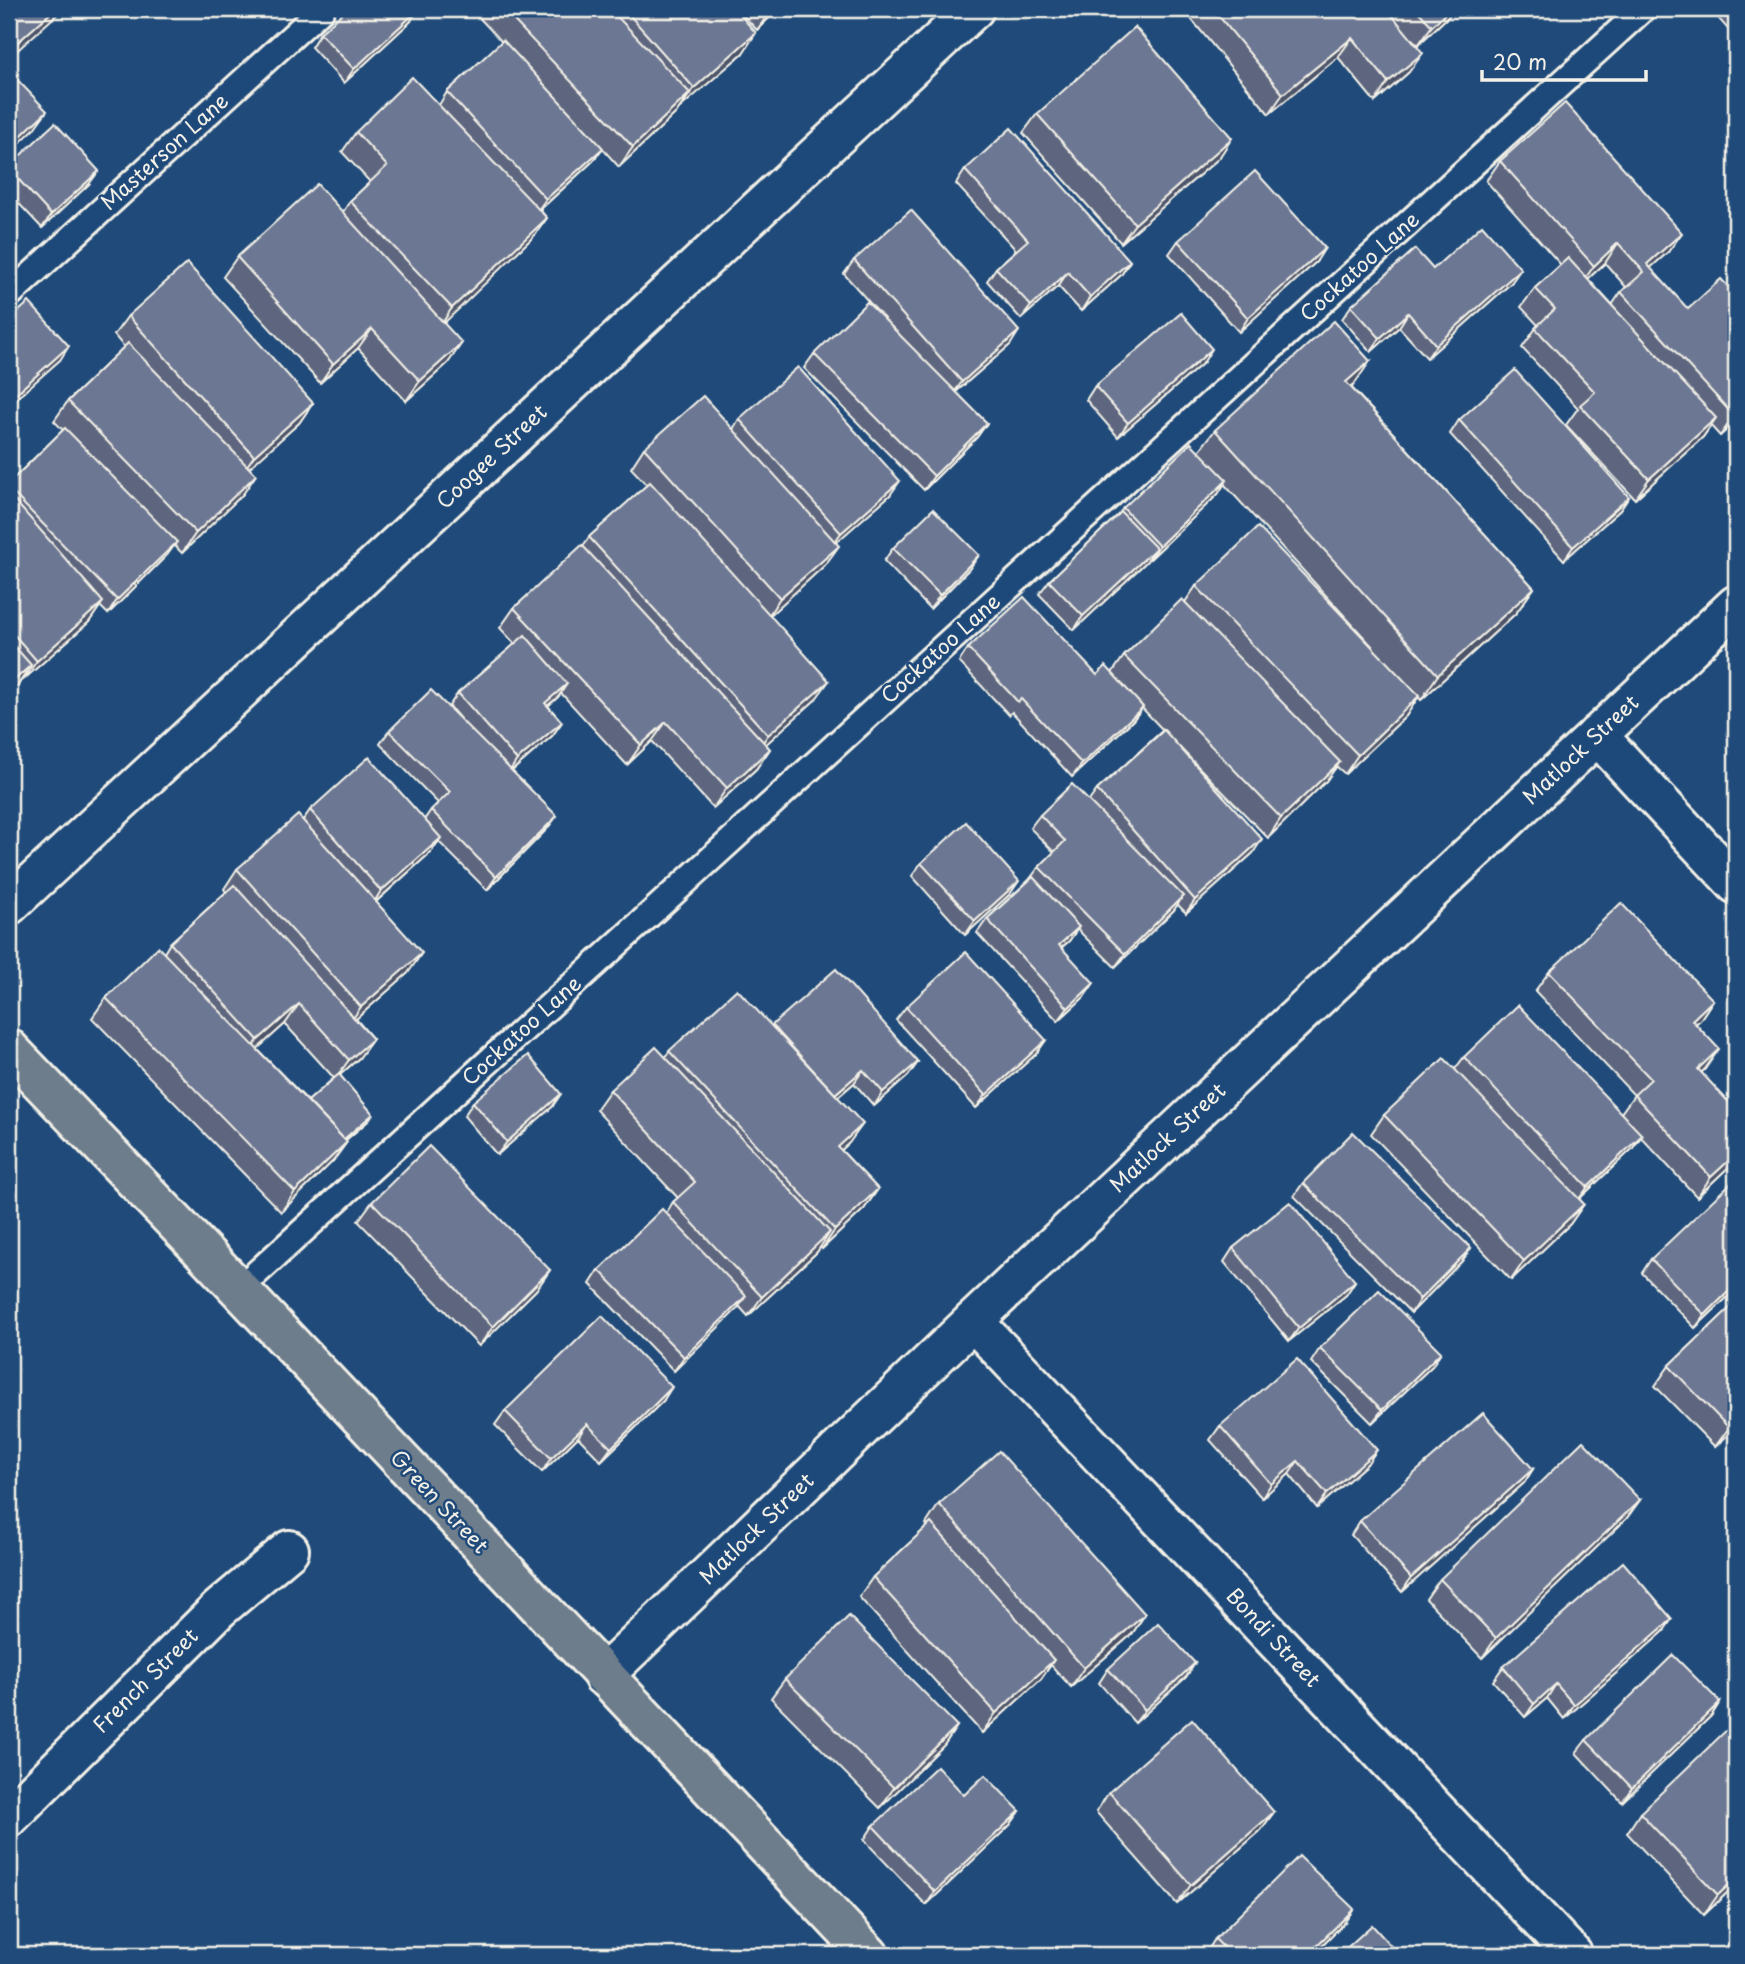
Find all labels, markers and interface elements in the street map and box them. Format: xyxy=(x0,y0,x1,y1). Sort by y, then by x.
scale bar xyxy=(1482,38,1647,82)
text: 20 m xyxy=(1493,45,1547,77)
street label: Masterson Lane xyxy=(93,84,235,217)
street label: Cockatoo Lane xyxy=(1292,203,1426,328)
street label: Coogee Street xyxy=(428,396,553,515)
street label: Cockatoo Lane xyxy=(873,585,1007,710)
street label: Matlock Street xyxy=(1514,686,1645,811)
street label: Cockatoo Lane xyxy=(454,967,588,1092)
street label: Matlock Street xyxy=(1101,1074,1232,1199)
street label: Green Street xyxy=(384,1442,497,1560)
street label: Matlock Street xyxy=(691,1464,820,1591)
street label: Bondi Street xyxy=(1220,1580,1329,1694)
street label: French Street xyxy=(85,1620,204,1739)

